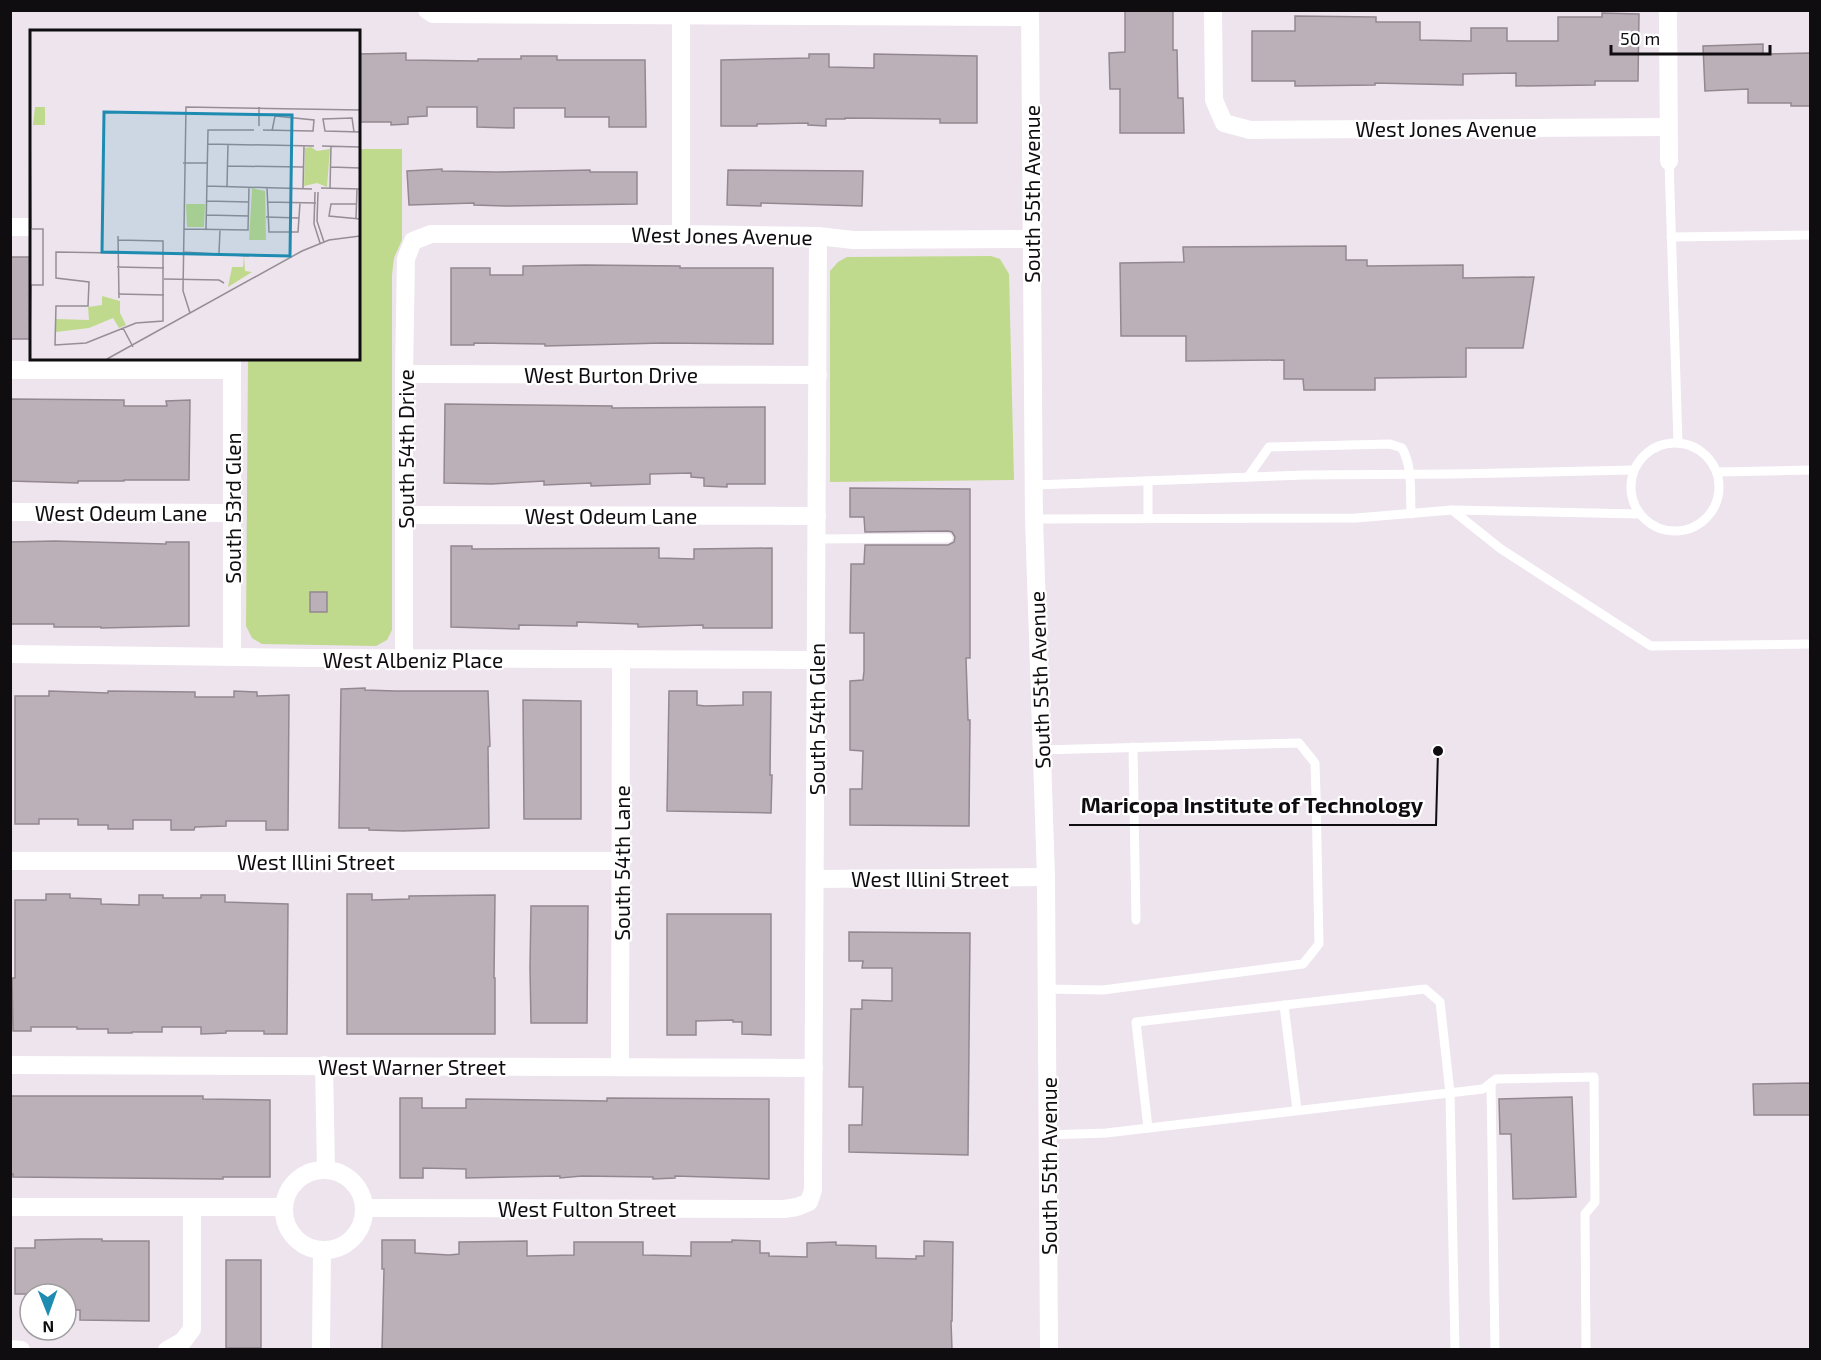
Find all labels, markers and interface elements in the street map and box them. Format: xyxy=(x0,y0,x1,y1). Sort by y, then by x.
scale bar xyxy=(1611,18,1770,56)
text: 50 m xyxy=(1620,27,1660,49)
inset map xyxy=(30,30,360,360)
street label: South 55th Avenue xyxy=(1019,105,1044,283)
street label: West Jones Avenue xyxy=(1355,116,1537,141)
street label: West Jones Avenue xyxy=(631,221,813,249)
street label: West Burton Drive xyxy=(524,362,698,387)
street label: South 54th Drive xyxy=(393,369,418,529)
street label: South 53rd Glen xyxy=(220,432,245,584)
street label: West Odeum Lane xyxy=(35,500,207,525)
street label: West Odeum Lane xyxy=(525,503,697,528)
street label: South 55th Avenue xyxy=(1023,591,1055,769)
street label: South 54th Glen xyxy=(804,643,829,795)
street label: West Albeniz Place xyxy=(323,647,503,672)
street label: South 54th Lane xyxy=(609,785,634,941)
callout: Maricopa Institute of Technology xyxy=(1069,785,1436,825)
text: Maricopa Institute of Technology xyxy=(1081,791,1424,818)
street label: West Illini Street xyxy=(237,849,395,874)
street label: West Illini Street xyxy=(851,866,1009,891)
street label: West Warner Street xyxy=(318,1054,506,1079)
street label: South 55th Avenue xyxy=(1036,1077,1061,1255)
street label: West Fulton Street xyxy=(498,1196,676,1221)
north arrow xyxy=(18,1282,78,1342)
text: N xyxy=(42,1318,54,1337)

